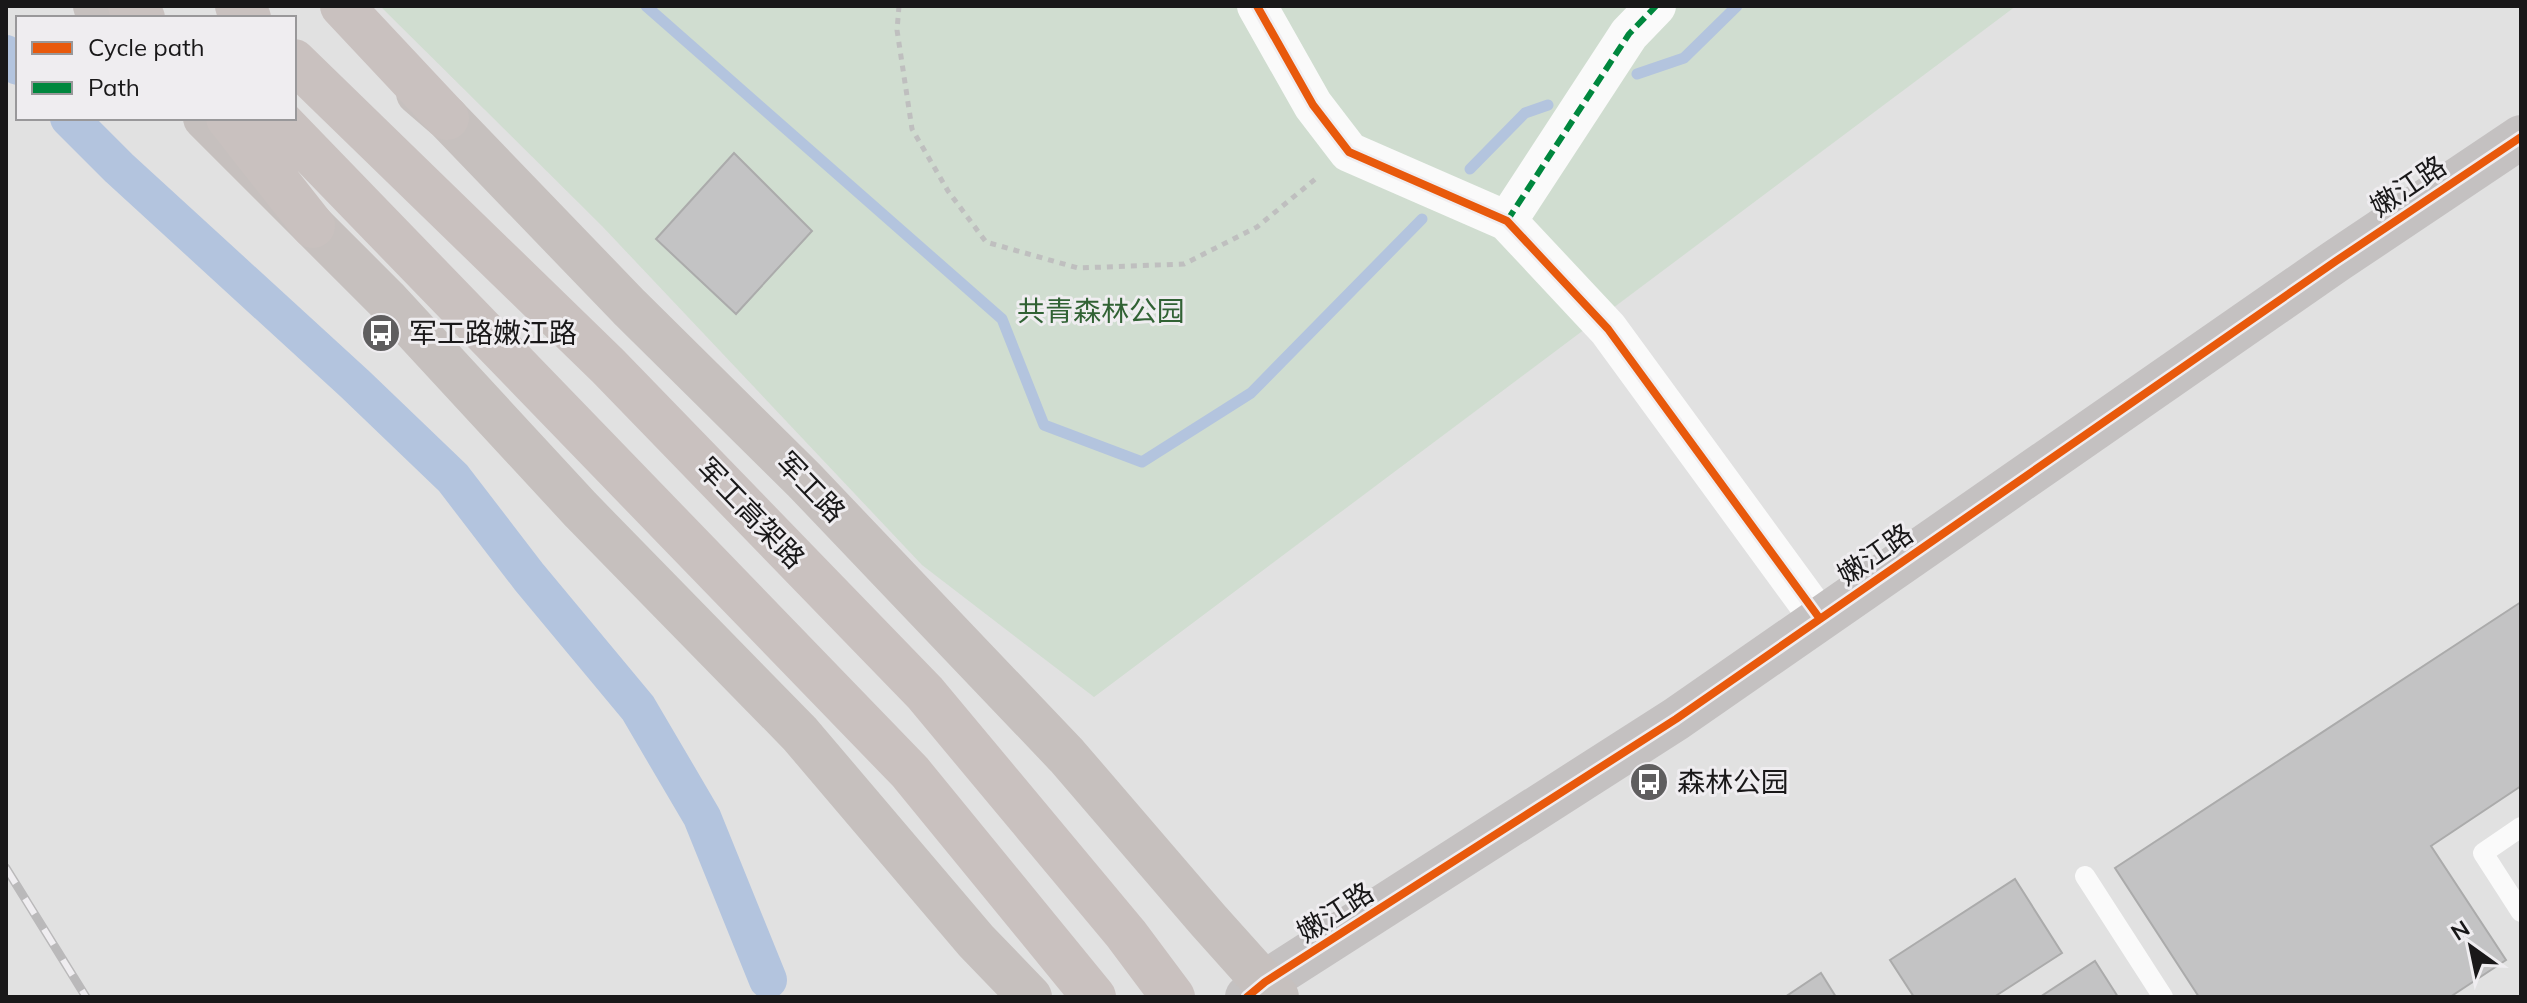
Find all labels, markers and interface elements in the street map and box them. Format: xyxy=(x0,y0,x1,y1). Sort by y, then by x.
legend xyxy=(16,16,296,120)
text: Cycle path xyxy=(88,32,205,62)
text: Path xyxy=(88,72,140,102)
street label: 嫩江路 xyxy=(2363,148,2452,224)
park label: 共青森林公园 xyxy=(1017,293,1185,328)
bus stop icon: 军工路嫩江路 xyxy=(360,312,402,354)
place label: 军工路嫩江路 xyxy=(409,315,577,350)
street label: 军工路 xyxy=(770,444,853,529)
street label: 军工高架路 xyxy=(690,450,813,575)
street label: 嫩江路 xyxy=(1830,515,1919,592)
bus stop icon: 森林公园 xyxy=(1628,761,1670,803)
place label: 森林公园 xyxy=(1677,764,1789,799)
street label: 嫩江路 xyxy=(1290,874,1379,949)
north arrow xyxy=(2431,907,2511,987)
text: N xyxy=(2446,914,2475,946)

